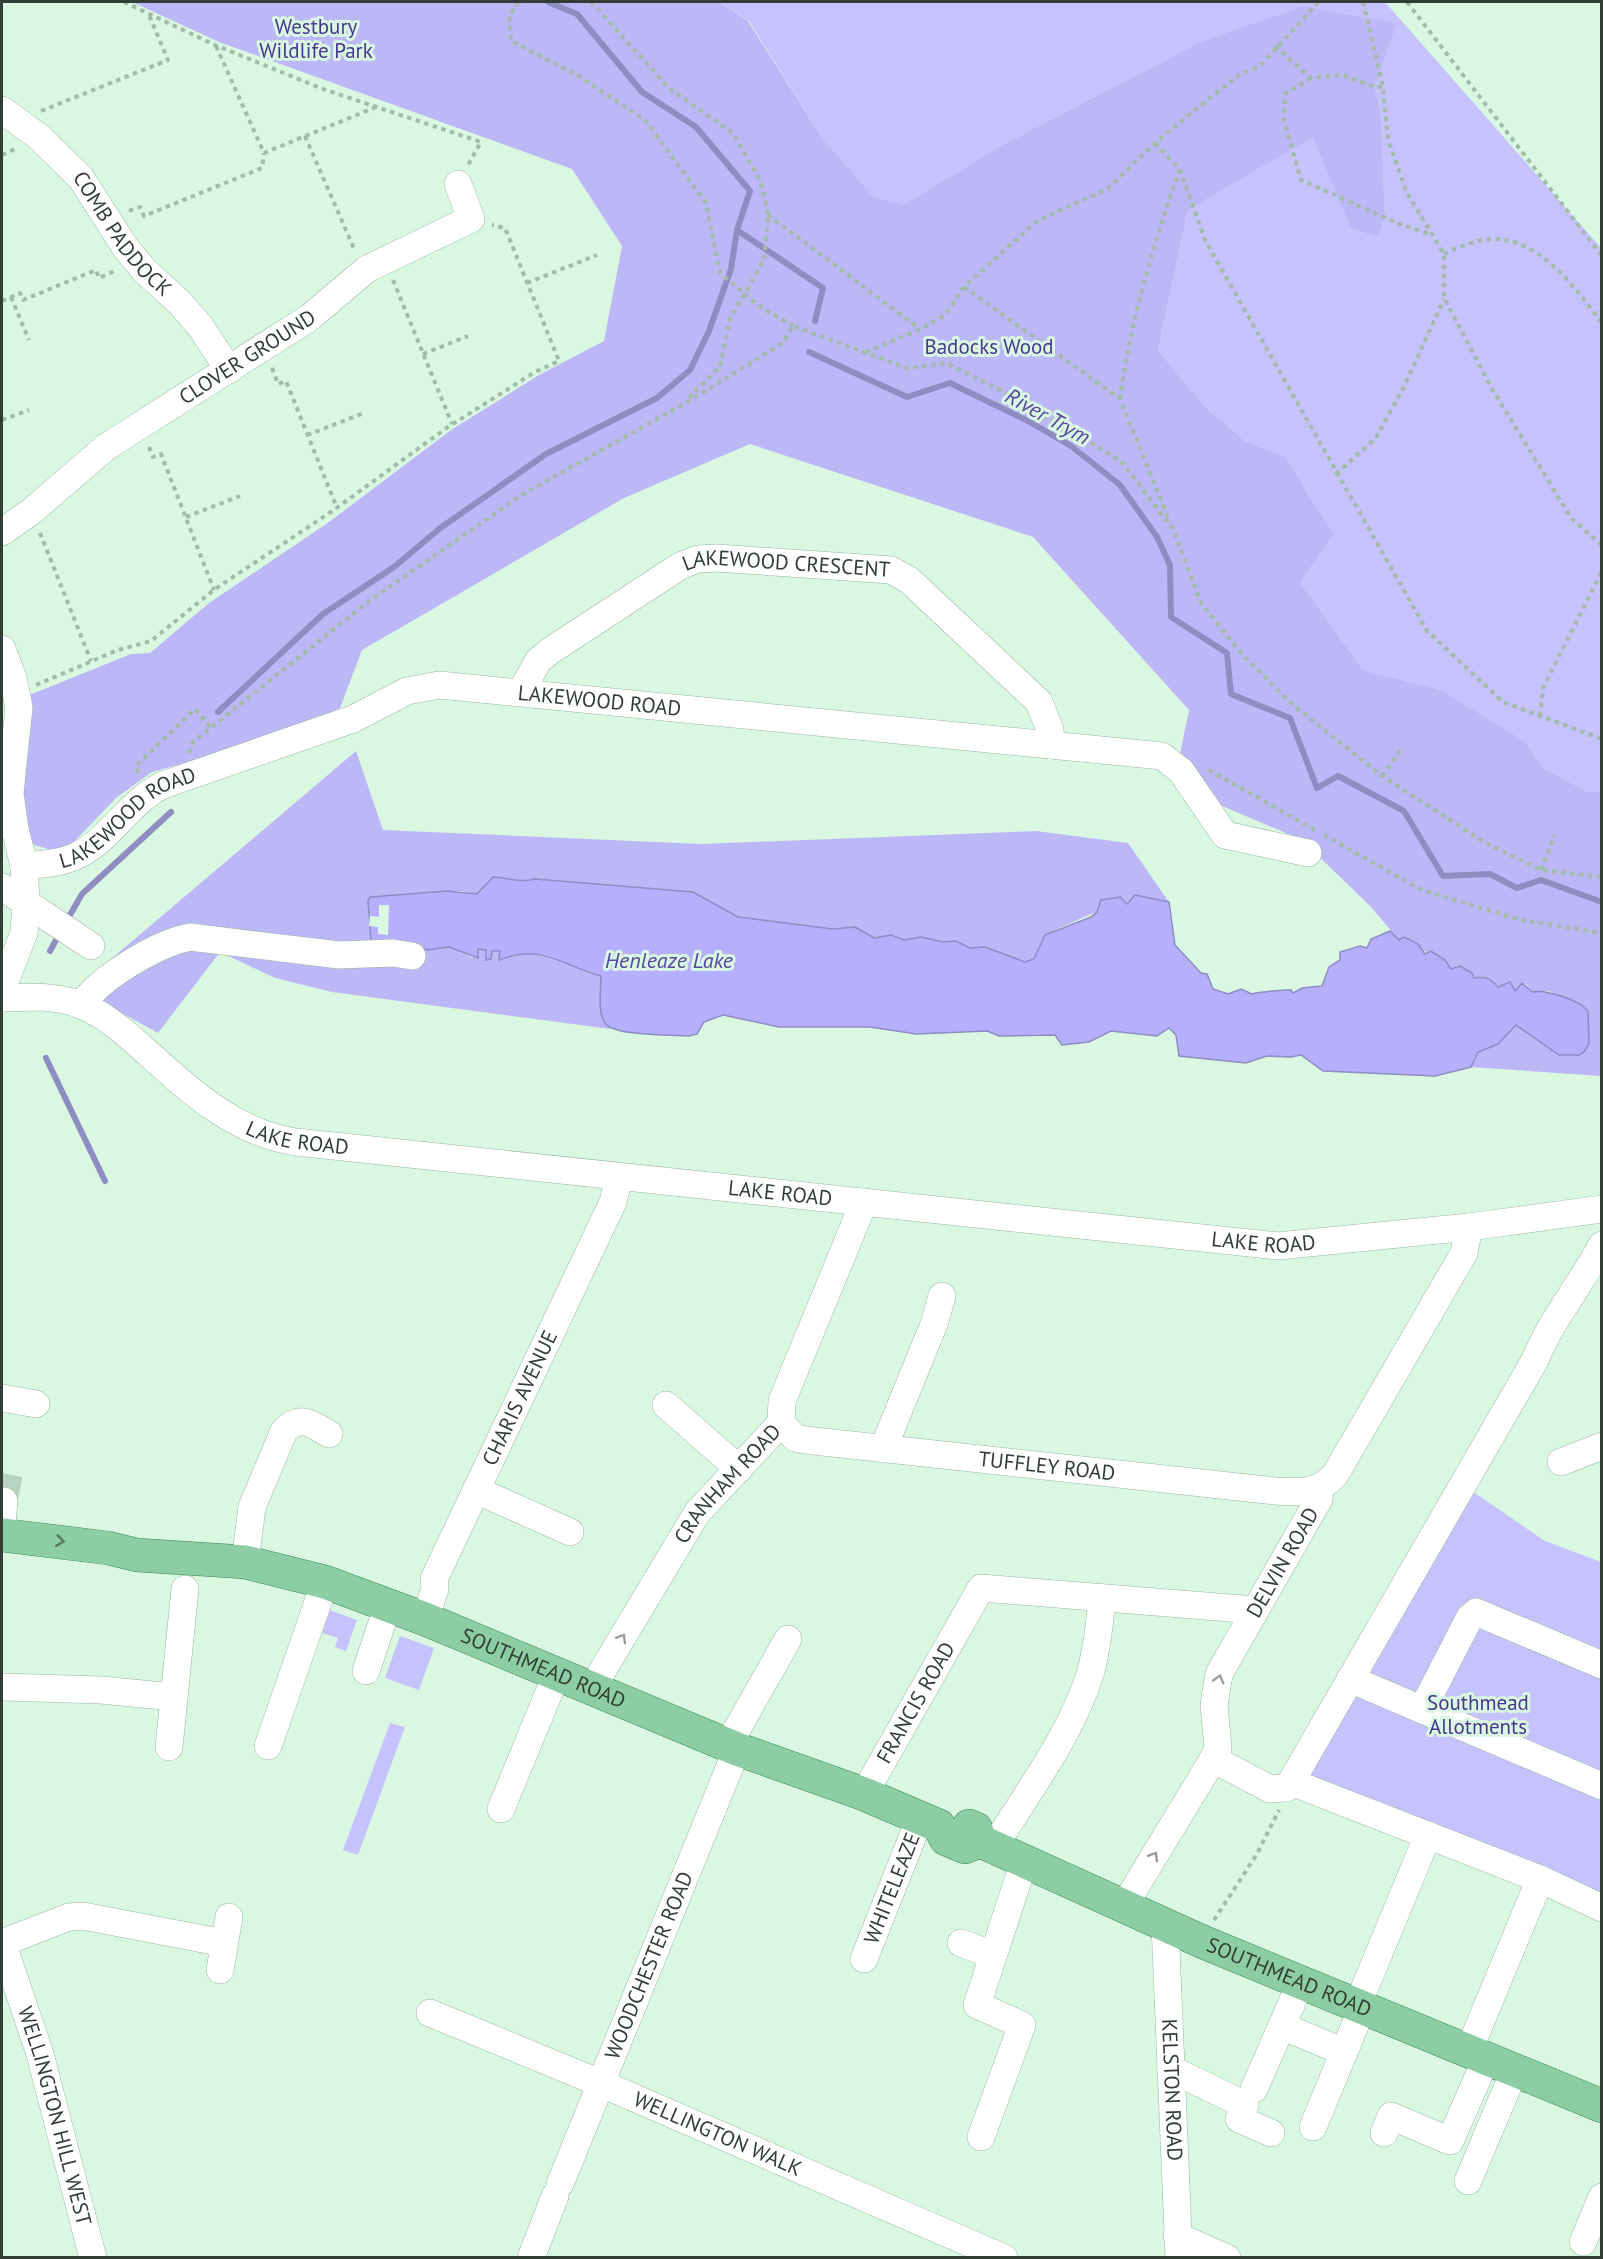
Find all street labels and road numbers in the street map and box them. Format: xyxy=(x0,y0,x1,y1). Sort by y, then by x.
street label: COMB PADDOCK xyxy=(67,166,178,302)
street label: CLOVER GROUND xyxy=(174,303,321,410)
street label: LAKEWOOD CRESCENT xyxy=(678,544,891,583)
street label: LAKEWOOD ROAD xyxy=(517,679,682,722)
street label: LAKEWOOD ROAD xyxy=(56,761,199,874)
street label: LAKE ROAD xyxy=(242,1114,350,1161)
street label: LAKE ROAD xyxy=(727,1174,834,1212)
street label: LAKE ROAD xyxy=(1210,1225,1317,1259)
street label: CHARIS AVENUE xyxy=(476,1326,563,1470)
street label: CRANHAM ROAD xyxy=(668,1418,786,1548)
street label: TUFFLEY ROAD xyxy=(977,1445,1117,1487)
street label: DELVIN ROAD xyxy=(1240,1502,1325,1622)
street label: SOUTHMEAD ROAD xyxy=(457,1621,630,1714)
street label: FRANCIS ROAD xyxy=(870,1637,961,1768)
street label: WHITELEAZE xyxy=(857,1829,926,1948)
street label: WOODCHESTER ROAD xyxy=(598,1867,699,2063)
street label: SOUTHMEAD ROAD xyxy=(1203,1931,1376,2023)
street label: WELLINGTON HILL WEST xyxy=(12,2003,98,2229)
street label: KELSTON ROAD xyxy=(1156,2018,1189,2162)
street label: WELLINGTON WALK xyxy=(630,2085,806,2182)

